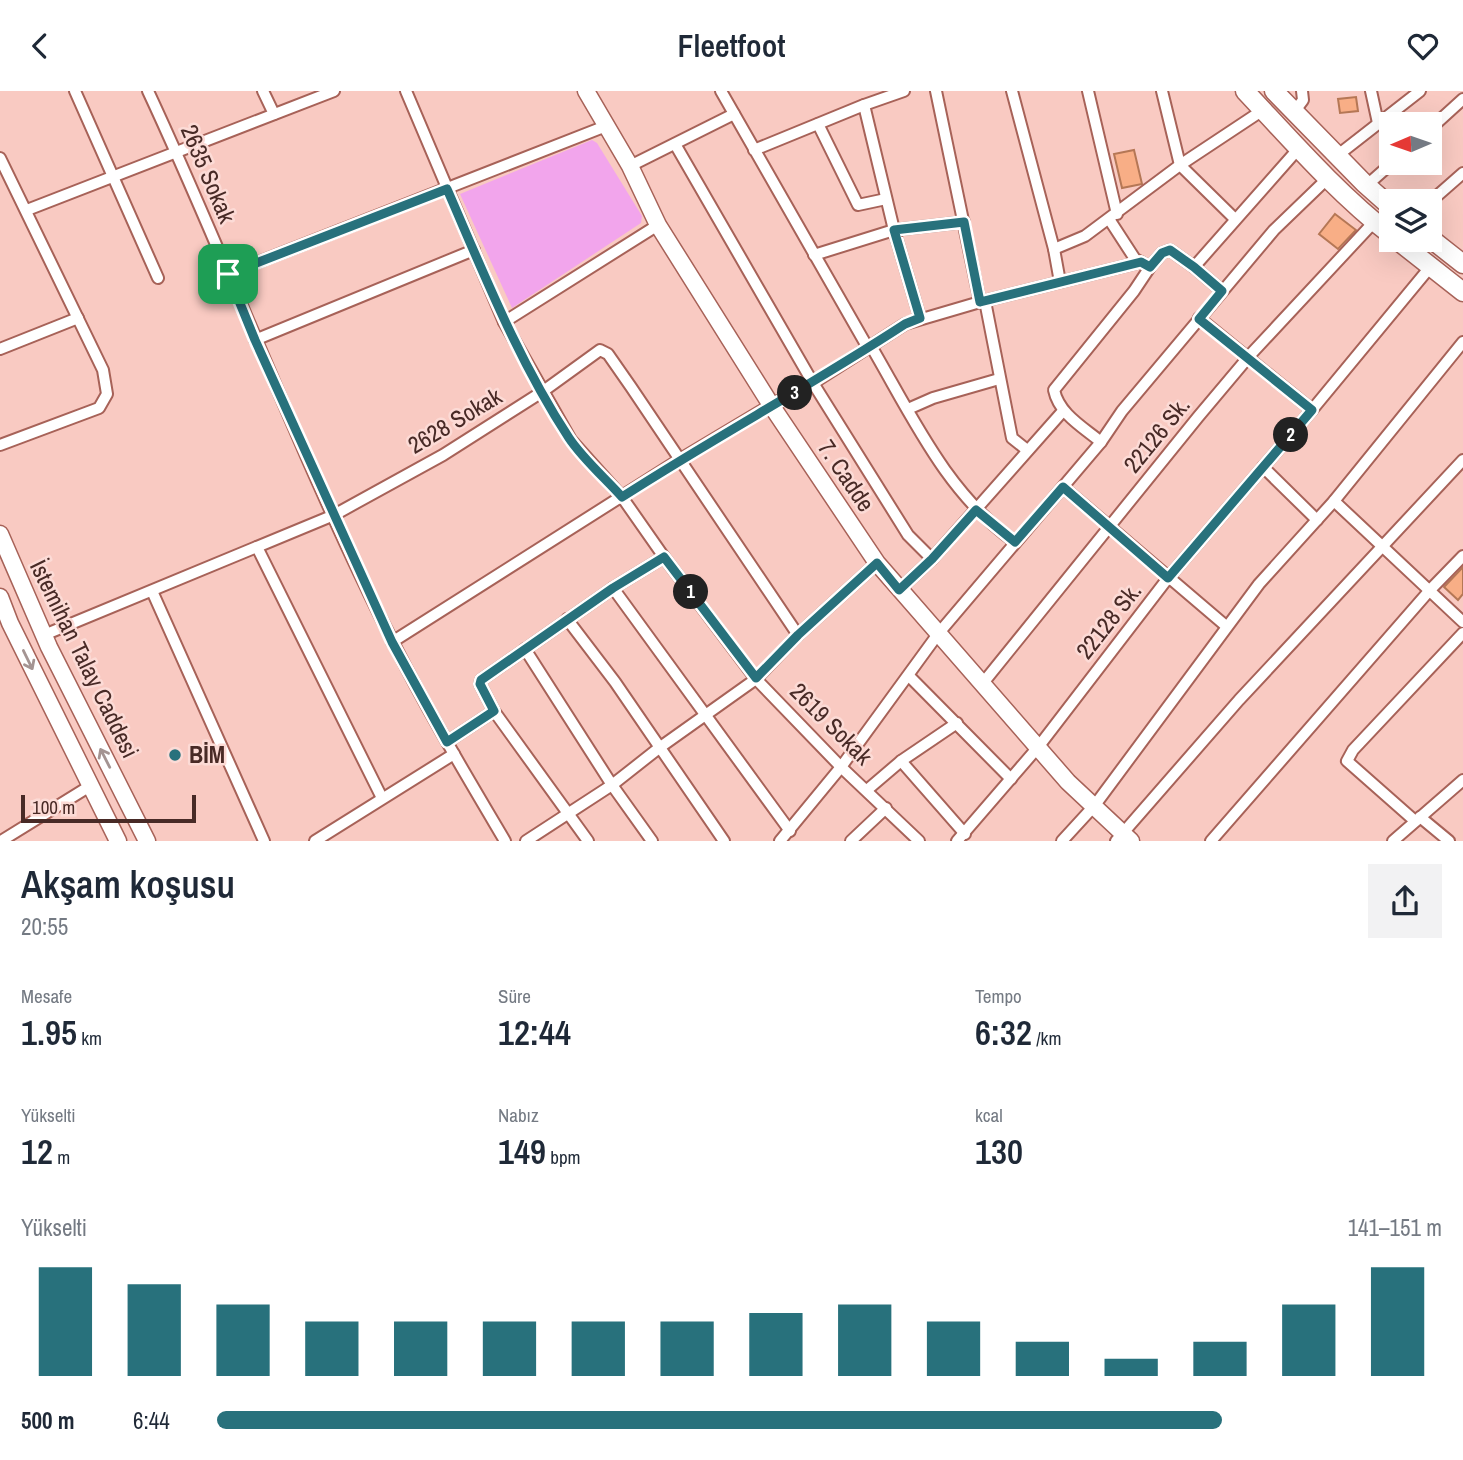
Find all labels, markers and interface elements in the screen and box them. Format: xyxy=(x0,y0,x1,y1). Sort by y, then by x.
text: Fleetfoot xyxy=(678,24,785,67)
icon: back xyxy=(21,27,59,65)
icon: heart xyxy=(1404,27,1442,65)
north arrow xyxy=(1379,112,1442,175)
map controls xyxy=(1379,112,1442,252)
street label: 2635 Sokak xyxy=(174,120,244,228)
button: layers xyxy=(1379,189,1442,252)
pin xyxy=(198,244,258,304)
icon: arrive xyxy=(209,255,247,293)
pin: 3 xyxy=(778,375,812,411)
text: 3 xyxy=(790,379,799,405)
street label: 2628 Sokak xyxy=(402,380,507,461)
street label: 22126 Sk. xyxy=(1116,390,1197,479)
pin: 2 xyxy=(1274,417,1308,453)
text: 2 xyxy=(1286,421,1295,447)
street label: 7. Cadde xyxy=(811,433,882,517)
street label: İstemihan Talay Caddesi xyxy=(23,554,147,763)
pin: 1 xyxy=(674,575,708,609)
street label: 22128 Sk. xyxy=(1068,576,1148,665)
text: 1 xyxy=(686,578,695,604)
one-way arrow xyxy=(21,649,35,670)
street label: 2619 Sokak xyxy=(784,675,880,771)
place label: BİM xyxy=(189,738,225,770)
marker: BİM xyxy=(167,747,183,763)
one-way arrow xyxy=(98,748,112,769)
scale bar xyxy=(21,792,196,823)
text: 100 m xyxy=(32,794,75,820)
text: Akşam koşusu xyxy=(21,859,235,910)
button: share xyxy=(1368,864,1442,938)
text: 20:55 xyxy=(21,911,68,942)
text: Mesafe xyxy=(21,983,72,1009)
text: Süre xyxy=(498,983,531,1009)
text: Tempo xyxy=(975,983,1022,1009)
text: 1.95 xyxy=(21,1009,77,1056)
text: 12:44 xyxy=(498,1009,571,1056)
text: 6:32 xyxy=(975,1009,1032,1056)
text: km xyxy=(77,1025,102,1051)
text: /km xyxy=(1032,1025,1061,1051)
text: Yükselti xyxy=(21,1102,76,1128)
text: Nabız xyxy=(498,1102,539,1128)
text: kcal xyxy=(975,1102,1003,1128)
text: 12 xyxy=(21,1128,53,1175)
text: 149 xyxy=(498,1128,546,1175)
text: 130 xyxy=(975,1128,1023,1175)
text: m xyxy=(53,1144,70,1170)
text: bpm xyxy=(546,1144,581,1170)
text: Yükselti xyxy=(21,1212,87,1243)
text: 141–151 m xyxy=(1348,1212,1442,1243)
text: 500 m xyxy=(21,1405,74,1436)
text: 6:44 xyxy=(133,1405,170,1436)

